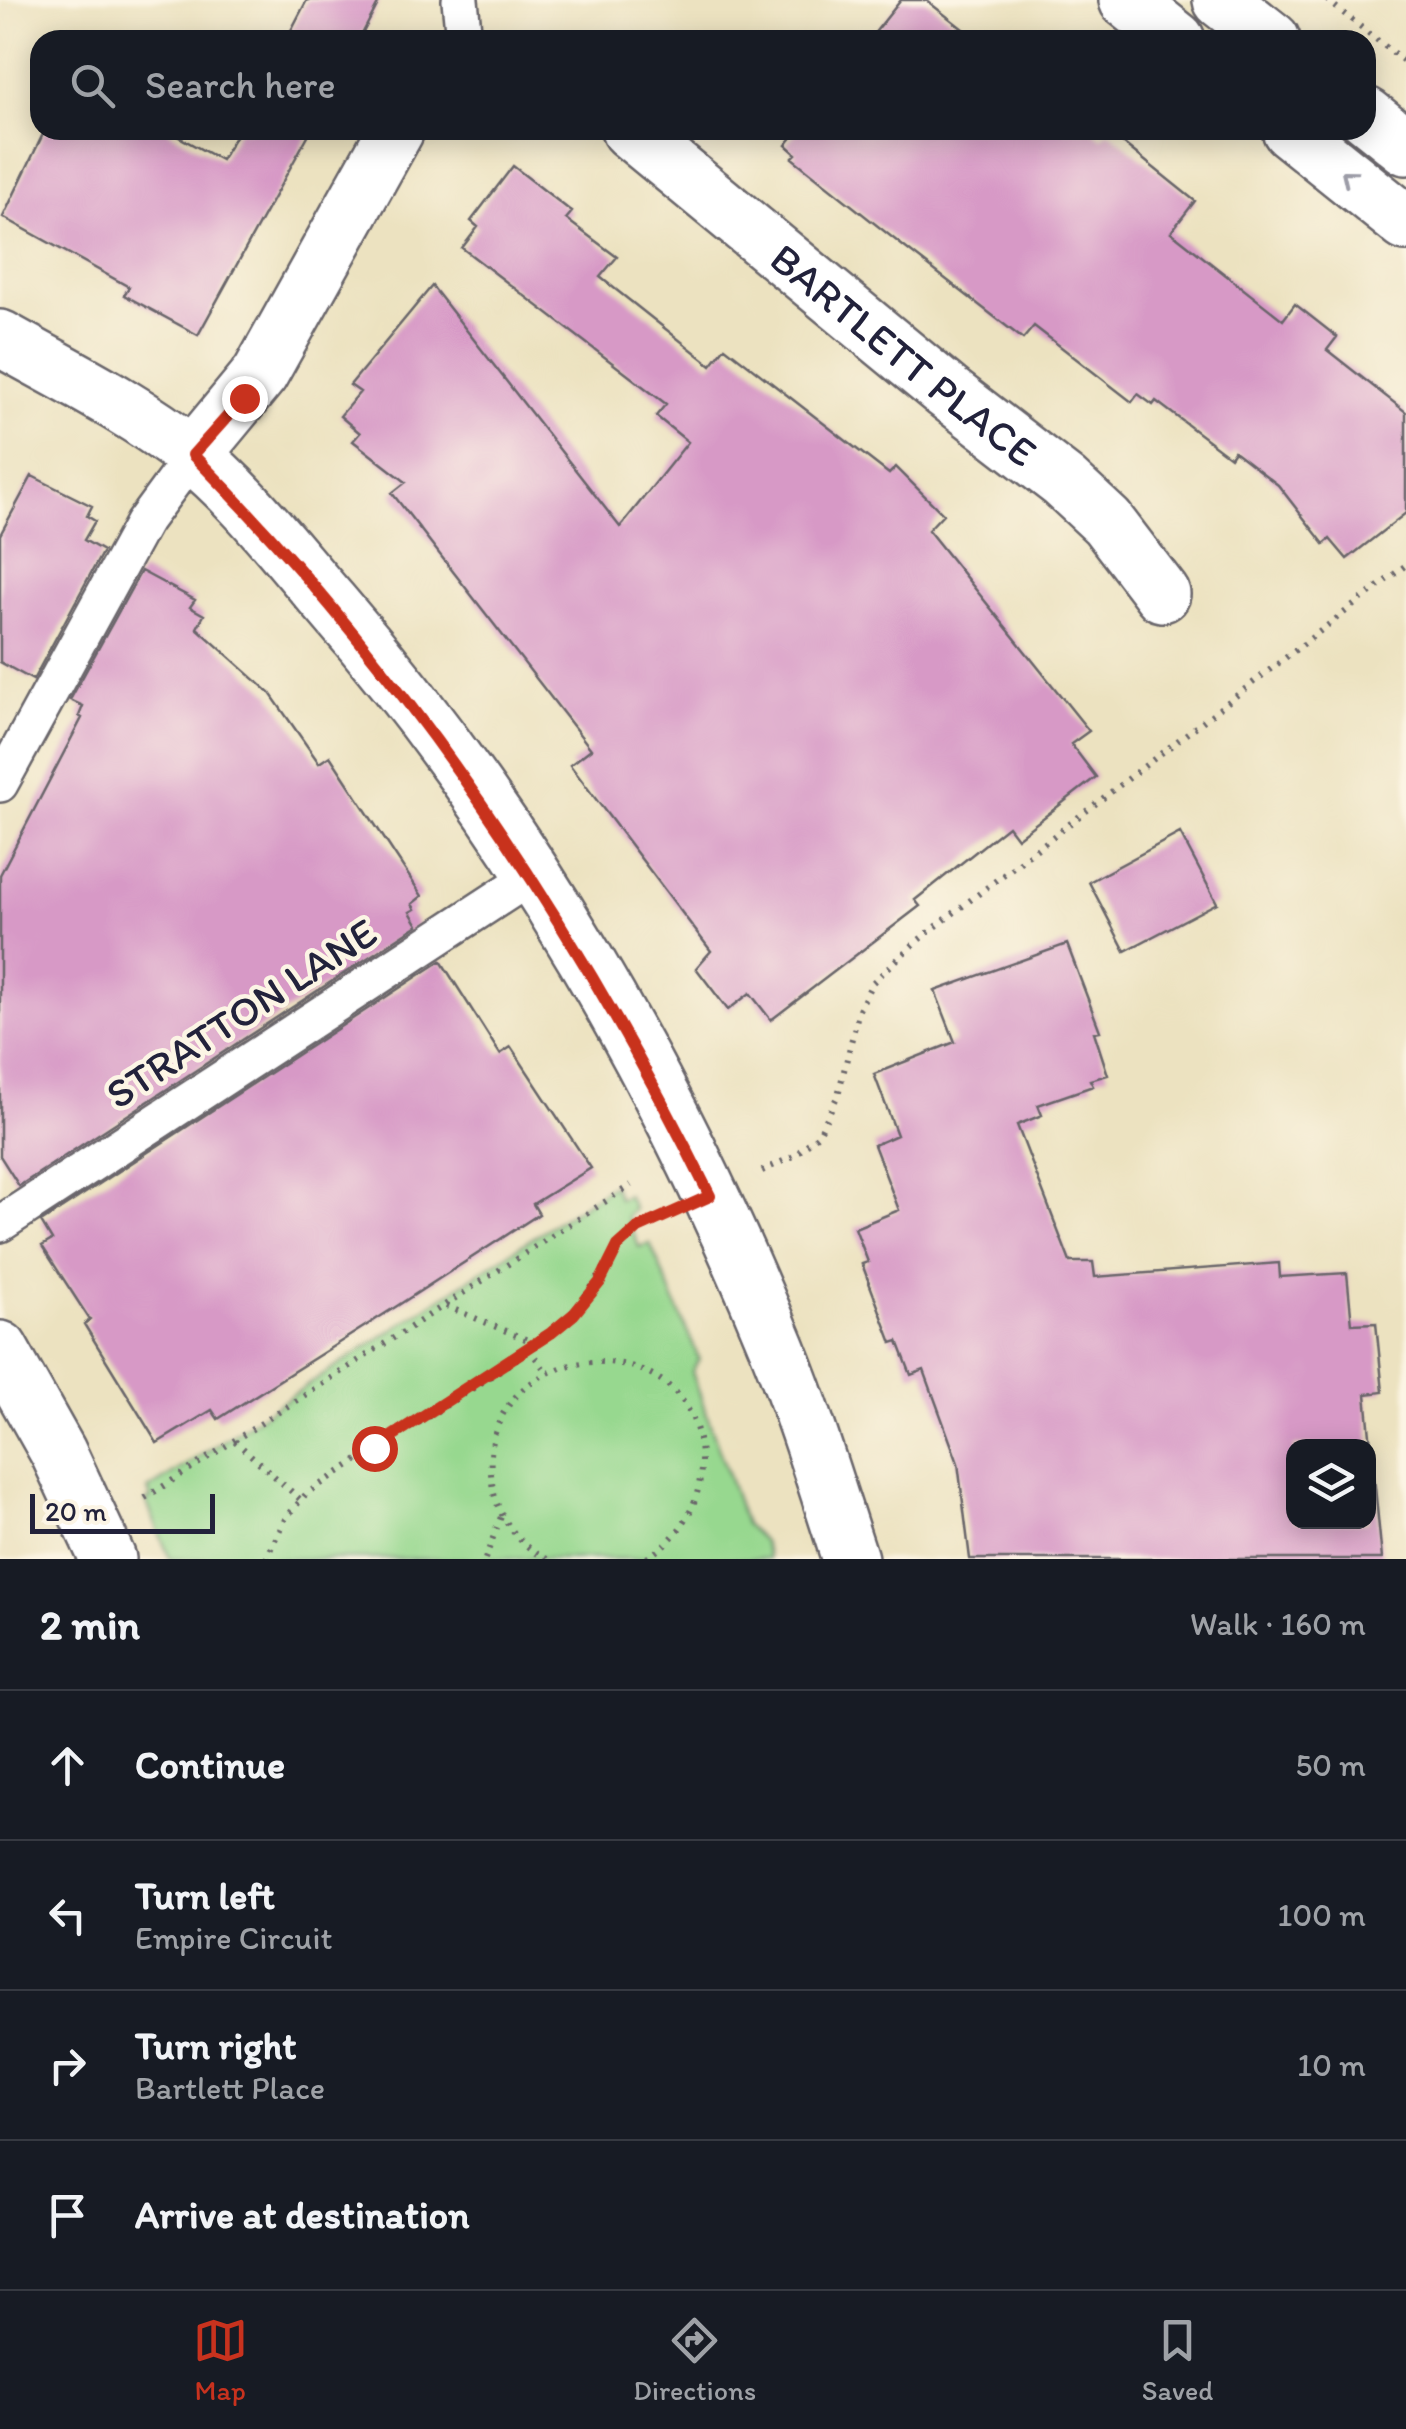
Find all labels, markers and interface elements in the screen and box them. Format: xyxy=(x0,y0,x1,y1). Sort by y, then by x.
search box xyxy=(30,30,1376,140)
icon: search xyxy=(65,58,120,113)
text: Search here xyxy=(145,62,336,108)
one-way arrow xyxy=(1341,170,1359,188)
street label: BARTLETT PLACE xyxy=(761,232,1047,477)
route end xyxy=(222,376,268,422)
street label: STRATTON LANE xyxy=(96,907,386,1119)
route start xyxy=(352,1426,398,1472)
map controls xyxy=(1286,1439,1376,1529)
button: layers xyxy=(1286,1439,1376,1529)
scale bar xyxy=(30,1489,215,1534)
text: 20 m xyxy=(45,1494,107,1528)
text: 2 min xyxy=(40,1599,140,1650)
text: Walk · 160 m xyxy=(1190,1605,1366,1643)
icon: ahead xyxy=(40,1738,95,1793)
text: Continue xyxy=(135,1742,285,1788)
text: 50 m xyxy=(1295,1746,1366,1784)
text: Turn left xyxy=(135,1873,275,1919)
icon: left xyxy=(40,1888,95,1943)
text: 100 m xyxy=(1278,1896,1366,1934)
text: Empire Circuit xyxy=(135,1919,333,1957)
text: Turn right xyxy=(135,2023,297,2069)
icon: right xyxy=(40,2038,95,2093)
text: 10 m xyxy=(1297,2046,1366,2084)
text: Bartlett Place xyxy=(135,2069,325,2107)
icon: arrive xyxy=(40,2188,95,2243)
text: Arrive at destination xyxy=(135,2192,470,2238)
tab: Map xyxy=(193,2313,248,2407)
tab: Directions xyxy=(633,2313,756,2407)
tab: Saved xyxy=(1142,2313,1213,2407)

